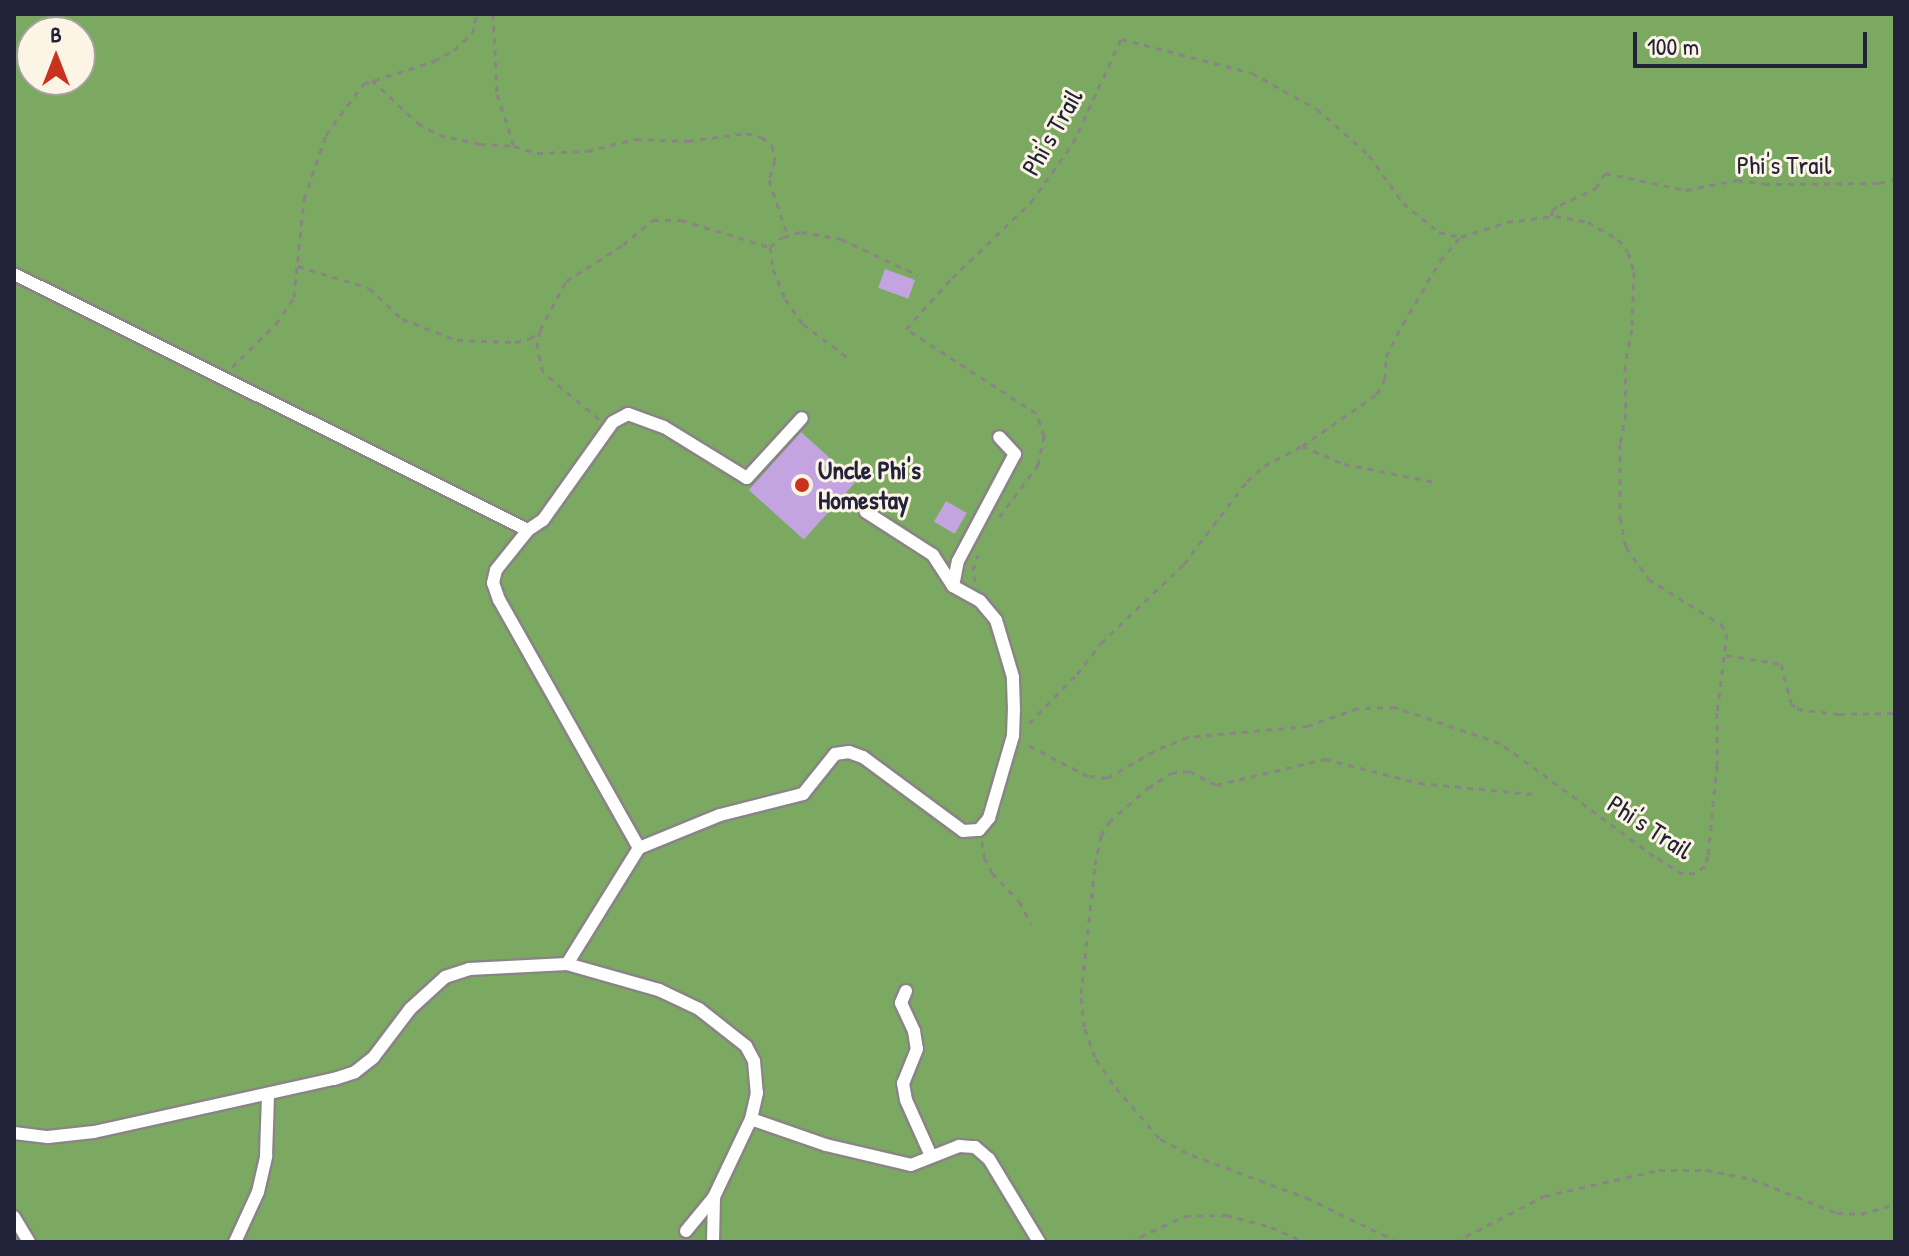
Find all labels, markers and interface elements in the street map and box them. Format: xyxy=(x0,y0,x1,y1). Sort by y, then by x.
north arrow xyxy=(16,16,96,96)
scale bar xyxy=(1637,16,1871,66)
text: B xyxy=(50,19,62,49)
text: 100 m xyxy=(1647,30,1699,62)
street label: Phi's Trail xyxy=(1015,83,1089,181)
street label: Phi's Trail xyxy=(1737,149,1831,181)
place label: Uncle Phi's Homestay xyxy=(818,454,921,516)
marker: Uncle Phi's Homestay xyxy=(793,476,811,494)
street label: Phi's Trail xyxy=(1602,788,1698,866)

